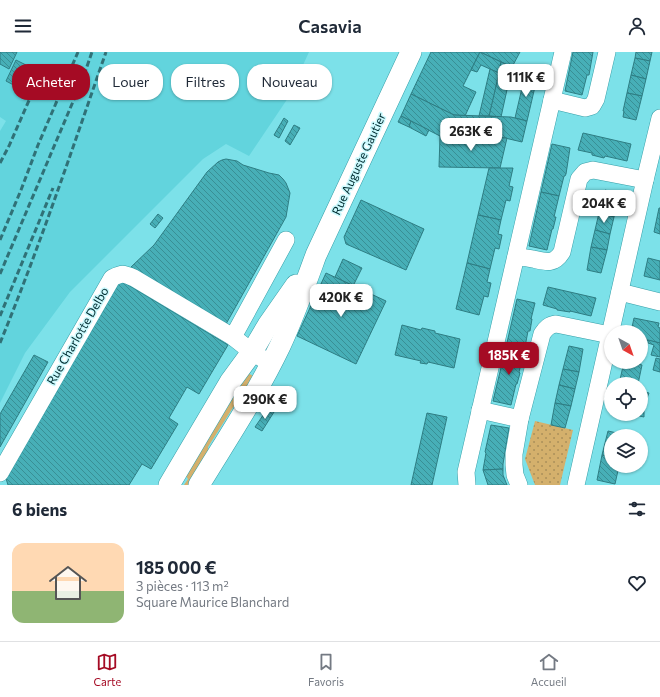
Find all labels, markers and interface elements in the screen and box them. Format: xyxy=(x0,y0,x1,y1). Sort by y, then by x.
icon: menu xyxy=(12,15,34,37)
text: Casavia xyxy=(298,15,362,37)
icon: person xyxy=(626,15,648,37)
chip: Acheter xyxy=(12,64,90,100)
chip: Louer xyxy=(98,64,163,100)
chip: Filtres xyxy=(171,64,239,100)
chip: Nouveau xyxy=(247,64,332,100)
pin: 111K € xyxy=(493,64,559,98)
text: 111K € xyxy=(507,69,545,85)
street label: Rue Auguste Gautier xyxy=(328,110,388,217)
pin: 263K € xyxy=(438,118,504,152)
text: 263K € xyxy=(449,123,493,139)
pin: 204K € xyxy=(571,190,637,224)
text: 204K € xyxy=(582,195,626,211)
street label: Rue Charlotte Delbo xyxy=(43,284,111,387)
pin: 420K € xyxy=(308,284,374,318)
text: 420K € xyxy=(319,289,363,305)
north arrow xyxy=(604,325,648,369)
map controls xyxy=(604,325,648,473)
pin: 185K € xyxy=(476,342,542,376)
text: 185K € xyxy=(488,347,530,363)
button: locate xyxy=(604,377,648,421)
pin: 290K € xyxy=(232,386,298,420)
text: 290K € xyxy=(243,391,287,407)
button: layers xyxy=(604,429,648,473)
icon: filters xyxy=(626,498,648,520)
text: 6 biens xyxy=(12,499,67,520)
text: 185 000 € xyxy=(136,557,216,578)
icon: home xyxy=(44,559,92,607)
icon: heart xyxy=(626,572,648,594)
text: 3 pièces · 113 m² xyxy=(136,578,229,594)
text: Square Maurice Blanchard xyxy=(136,594,289,610)
tab: Carte xyxy=(93,651,121,688)
tab: Favoris xyxy=(308,651,344,688)
tab: Accueil xyxy=(531,651,567,688)

